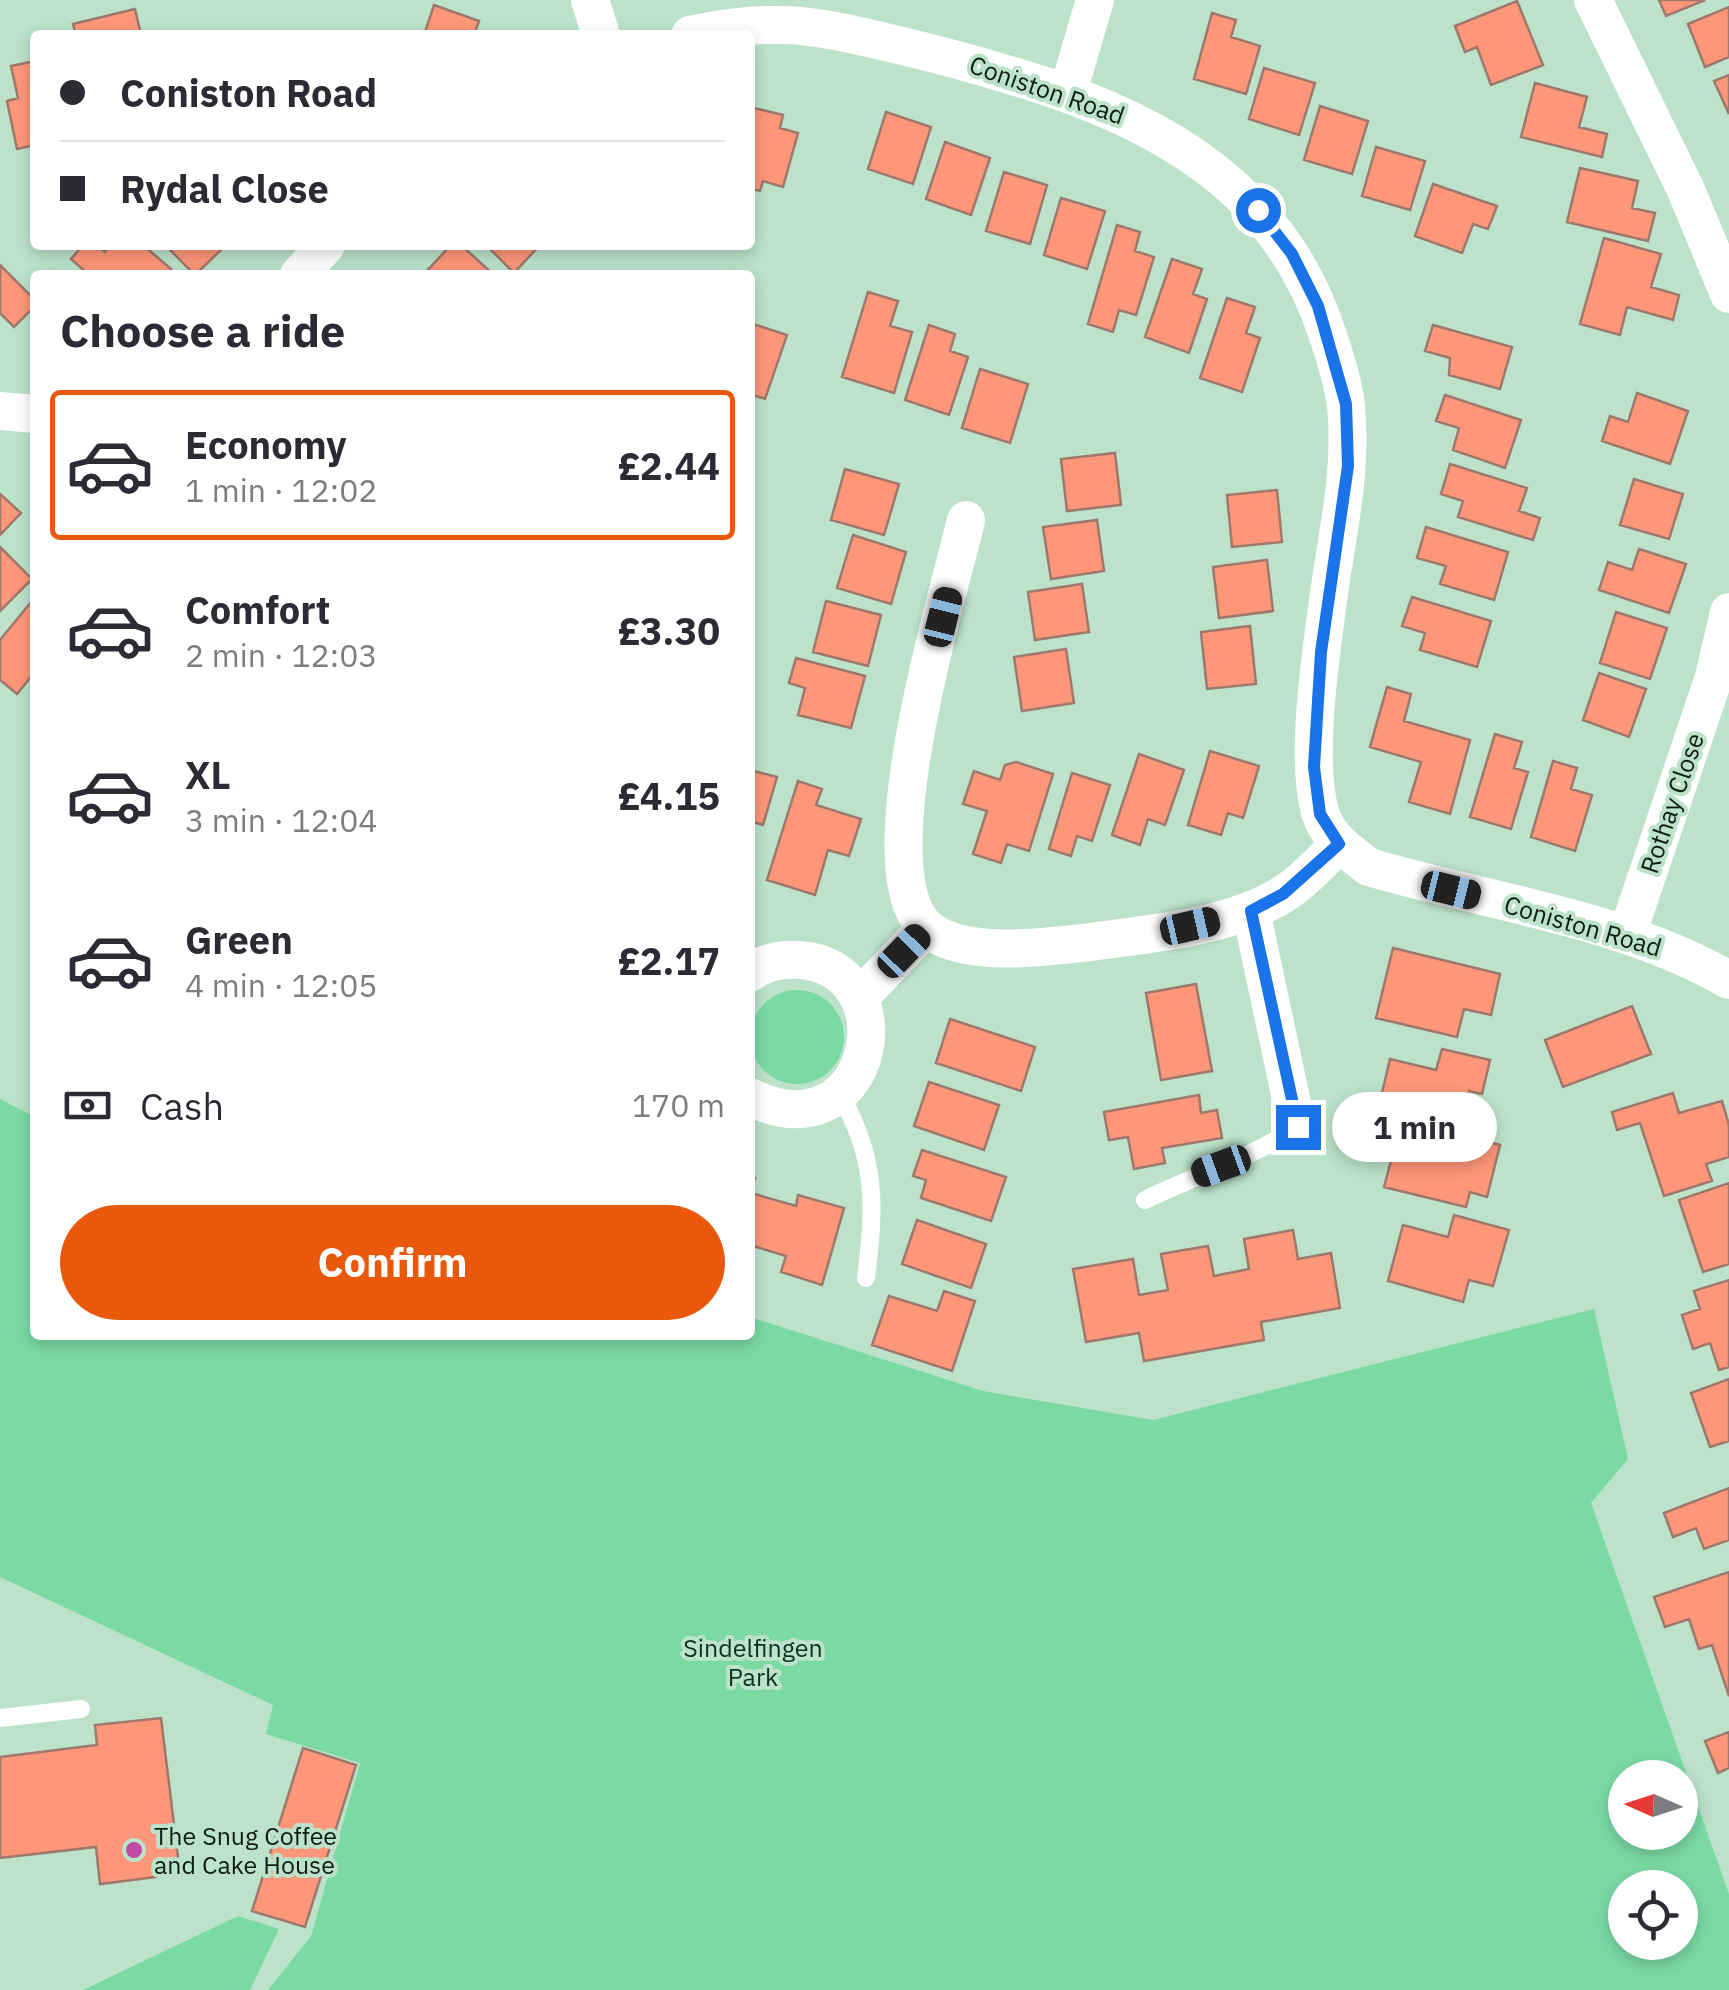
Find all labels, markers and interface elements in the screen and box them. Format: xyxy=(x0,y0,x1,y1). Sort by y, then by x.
street label: Coniston Road xyxy=(965,48,1129,132)
text: Coniston Road xyxy=(120,68,377,117)
text: Rydal Close xyxy=(120,164,329,213)
route start xyxy=(1236,188,1281,233)
text: Choose a ride xyxy=(60,301,345,359)
icon: car xyxy=(65,420,155,510)
text: Economy xyxy=(185,420,347,469)
text: £2.44 xyxy=(618,441,720,490)
text: 1 min · 12:02 xyxy=(185,469,378,511)
car xyxy=(921,584,965,650)
icon: car xyxy=(65,585,155,675)
text: Comfort xyxy=(185,585,330,634)
text: £3.30 xyxy=(618,606,720,655)
text: 2 min · 12:03 xyxy=(185,634,378,676)
street label: Rothay Close xyxy=(1632,728,1711,877)
icon: car xyxy=(65,750,155,840)
text: XL xyxy=(185,750,231,799)
text: £4.15 xyxy=(618,771,720,820)
text: 3 min · 12:04 xyxy=(185,799,378,841)
car xyxy=(1418,868,1484,912)
street label: Coniston Road xyxy=(1501,887,1666,964)
car xyxy=(1157,905,1223,947)
icon: car xyxy=(65,915,155,1005)
text: Green xyxy=(185,915,293,964)
car xyxy=(872,919,936,983)
text: £2.17 xyxy=(618,936,720,985)
text: 4 min · 12:05 xyxy=(185,964,378,1006)
icon: cash xyxy=(60,1078,115,1133)
text: Cash xyxy=(140,1081,224,1130)
text: 170 m xyxy=(632,1084,725,1126)
callout: 1 min xyxy=(1333,1092,1498,1162)
route end xyxy=(1276,1105,1321,1150)
text: 1 min xyxy=(1373,1106,1456,1148)
car xyxy=(1188,1142,1254,1190)
button: Confirm xyxy=(60,1205,725,1320)
park label: Sindelfingen Park xyxy=(683,1631,823,1693)
north arrow xyxy=(1608,1760,1698,1850)
map controls xyxy=(1608,1760,1698,1960)
place label: The Snug Coffee and Cake House xyxy=(154,1819,337,1881)
marker: The Snug Coffee and Cake House xyxy=(123,1839,145,1861)
button: locate xyxy=(1608,1870,1698,1960)

